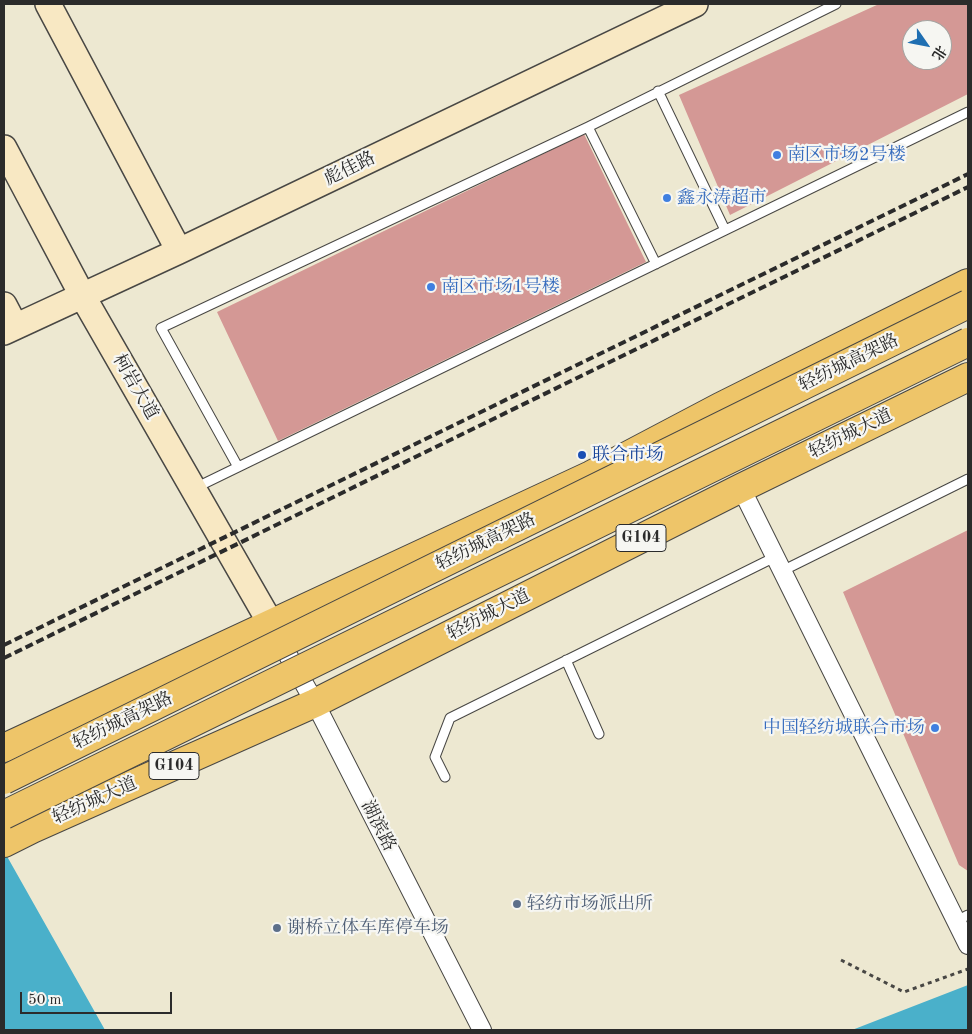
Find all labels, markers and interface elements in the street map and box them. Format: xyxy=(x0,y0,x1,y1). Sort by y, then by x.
north arrow xyxy=(902,20,952,70)
text: 北 xyxy=(929,43,948,62)
place label: 南区市场2号楼 xyxy=(787,144,905,166)
street label: 彪佳路 xyxy=(321,147,379,191)
marker: 南区市场2号楼 xyxy=(771,149,783,161)
place label: 鑫永涛超市 xyxy=(677,187,767,209)
marker: 鑫永涛超市 xyxy=(661,192,673,204)
place label: 南区市场1号楼 xyxy=(441,276,559,298)
marker: 南区市场1号楼 xyxy=(425,281,437,293)
street label: 轻纺城高架路 xyxy=(796,330,902,396)
street label: 柯岩大道 xyxy=(108,350,162,424)
street label: 轻纺城大道 xyxy=(806,405,896,463)
place label: 联合市场 xyxy=(592,444,664,466)
marker: 联合市场 xyxy=(576,449,588,461)
street label: 轻纺城高架路 xyxy=(433,509,539,575)
road number: G104 xyxy=(616,524,666,552)
street label: 轻纺城大道 xyxy=(444,585,534,645)
street label: 轻纺城高架路 xyxy=(70,688,176,754)
place label: 中国轻纺城联合市场 xyxy=(763,717,925,739)
marker: 中国轻纺城联合市场 xyxy=(929,722,941,734)
road number: G104 xyxy=(149,752,199,779)
street label: 轻纺城大道 xyxy=(49,773,141,829)
street label: 湖滨路 xyxy=(356,797,400,855)
place label: 轻纺市场派出所 xyxy=(527,893,653,915)
marker: 轻纺市场派出所 xyxy=(511,898,523,910)
place label: 谢桥立体车库停车场 xyxy=(287,917,449,939)
marker: 谢桥立体车库停车场 xyxy=(271,922,283,934)
scale bar xyxy=(22,982,175,1014)
text: 50 m xyxy=(28,993,62,1008)

